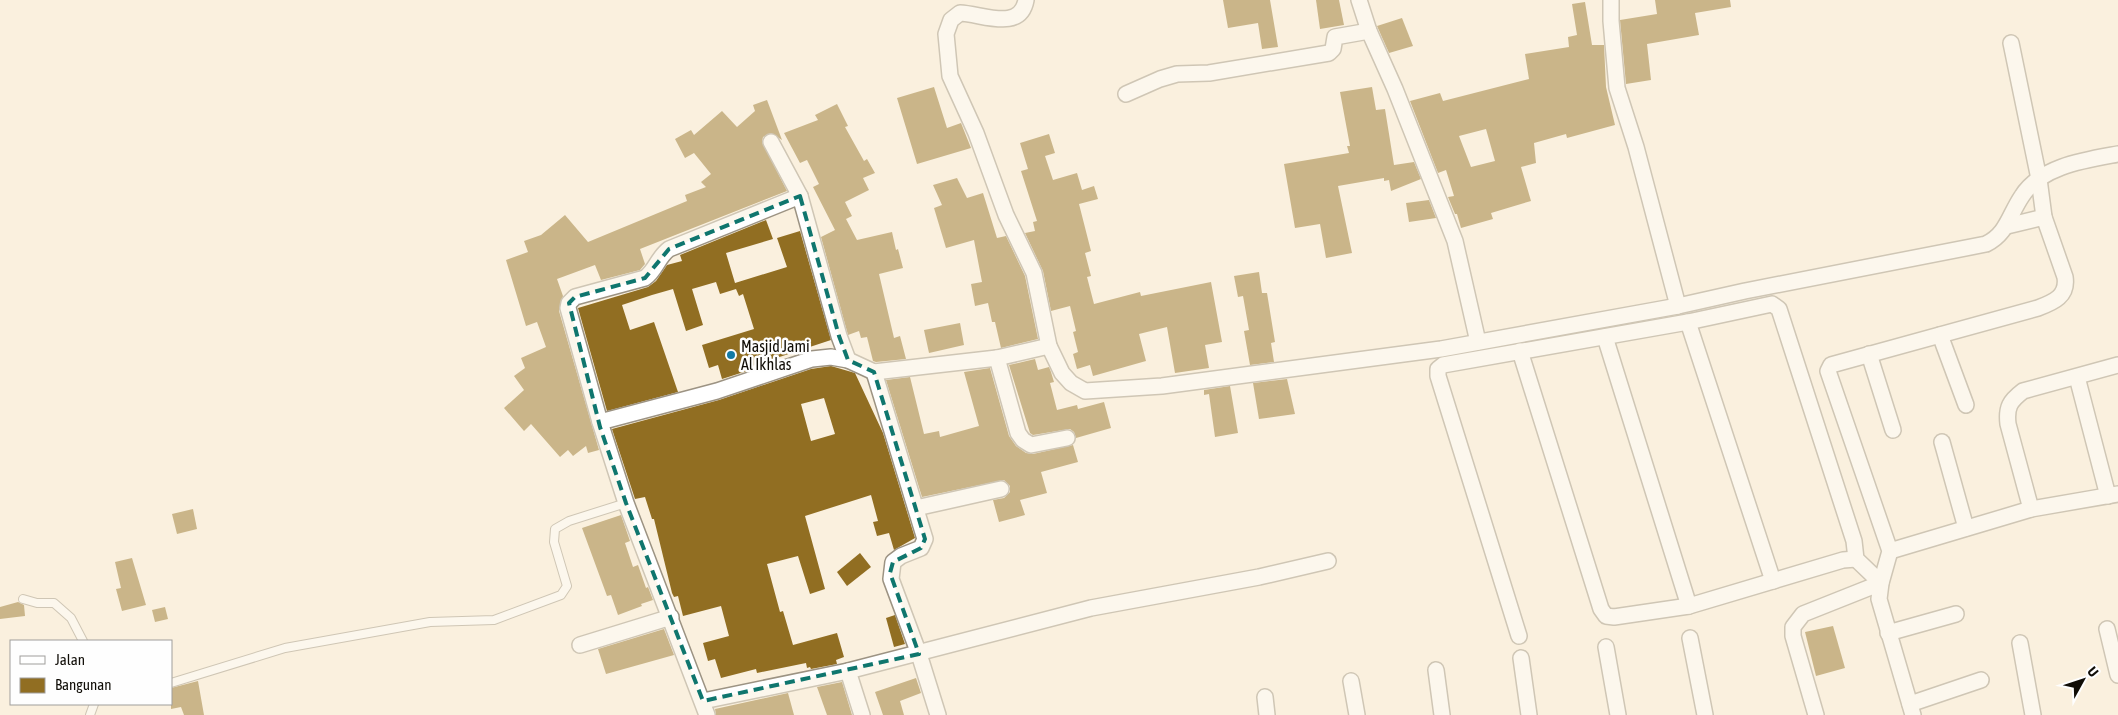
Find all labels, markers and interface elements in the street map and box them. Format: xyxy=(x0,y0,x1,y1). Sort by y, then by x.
place label: Masjid Jami Al Ikhlas xyxy=(741,337,810,373)
marker: Masjid Jami Al Ikhlas xyxy=(725,349,737,361)
legend xyxy=(10,640,172,705)
text: Jalan xyxy=(55,651,85,668)
north arrow xyxy=(2058,655,2108,705)
text: U xyxy=(2084,663,2102,680)
text: Bangunan xyxy=(55,676,112,693)

